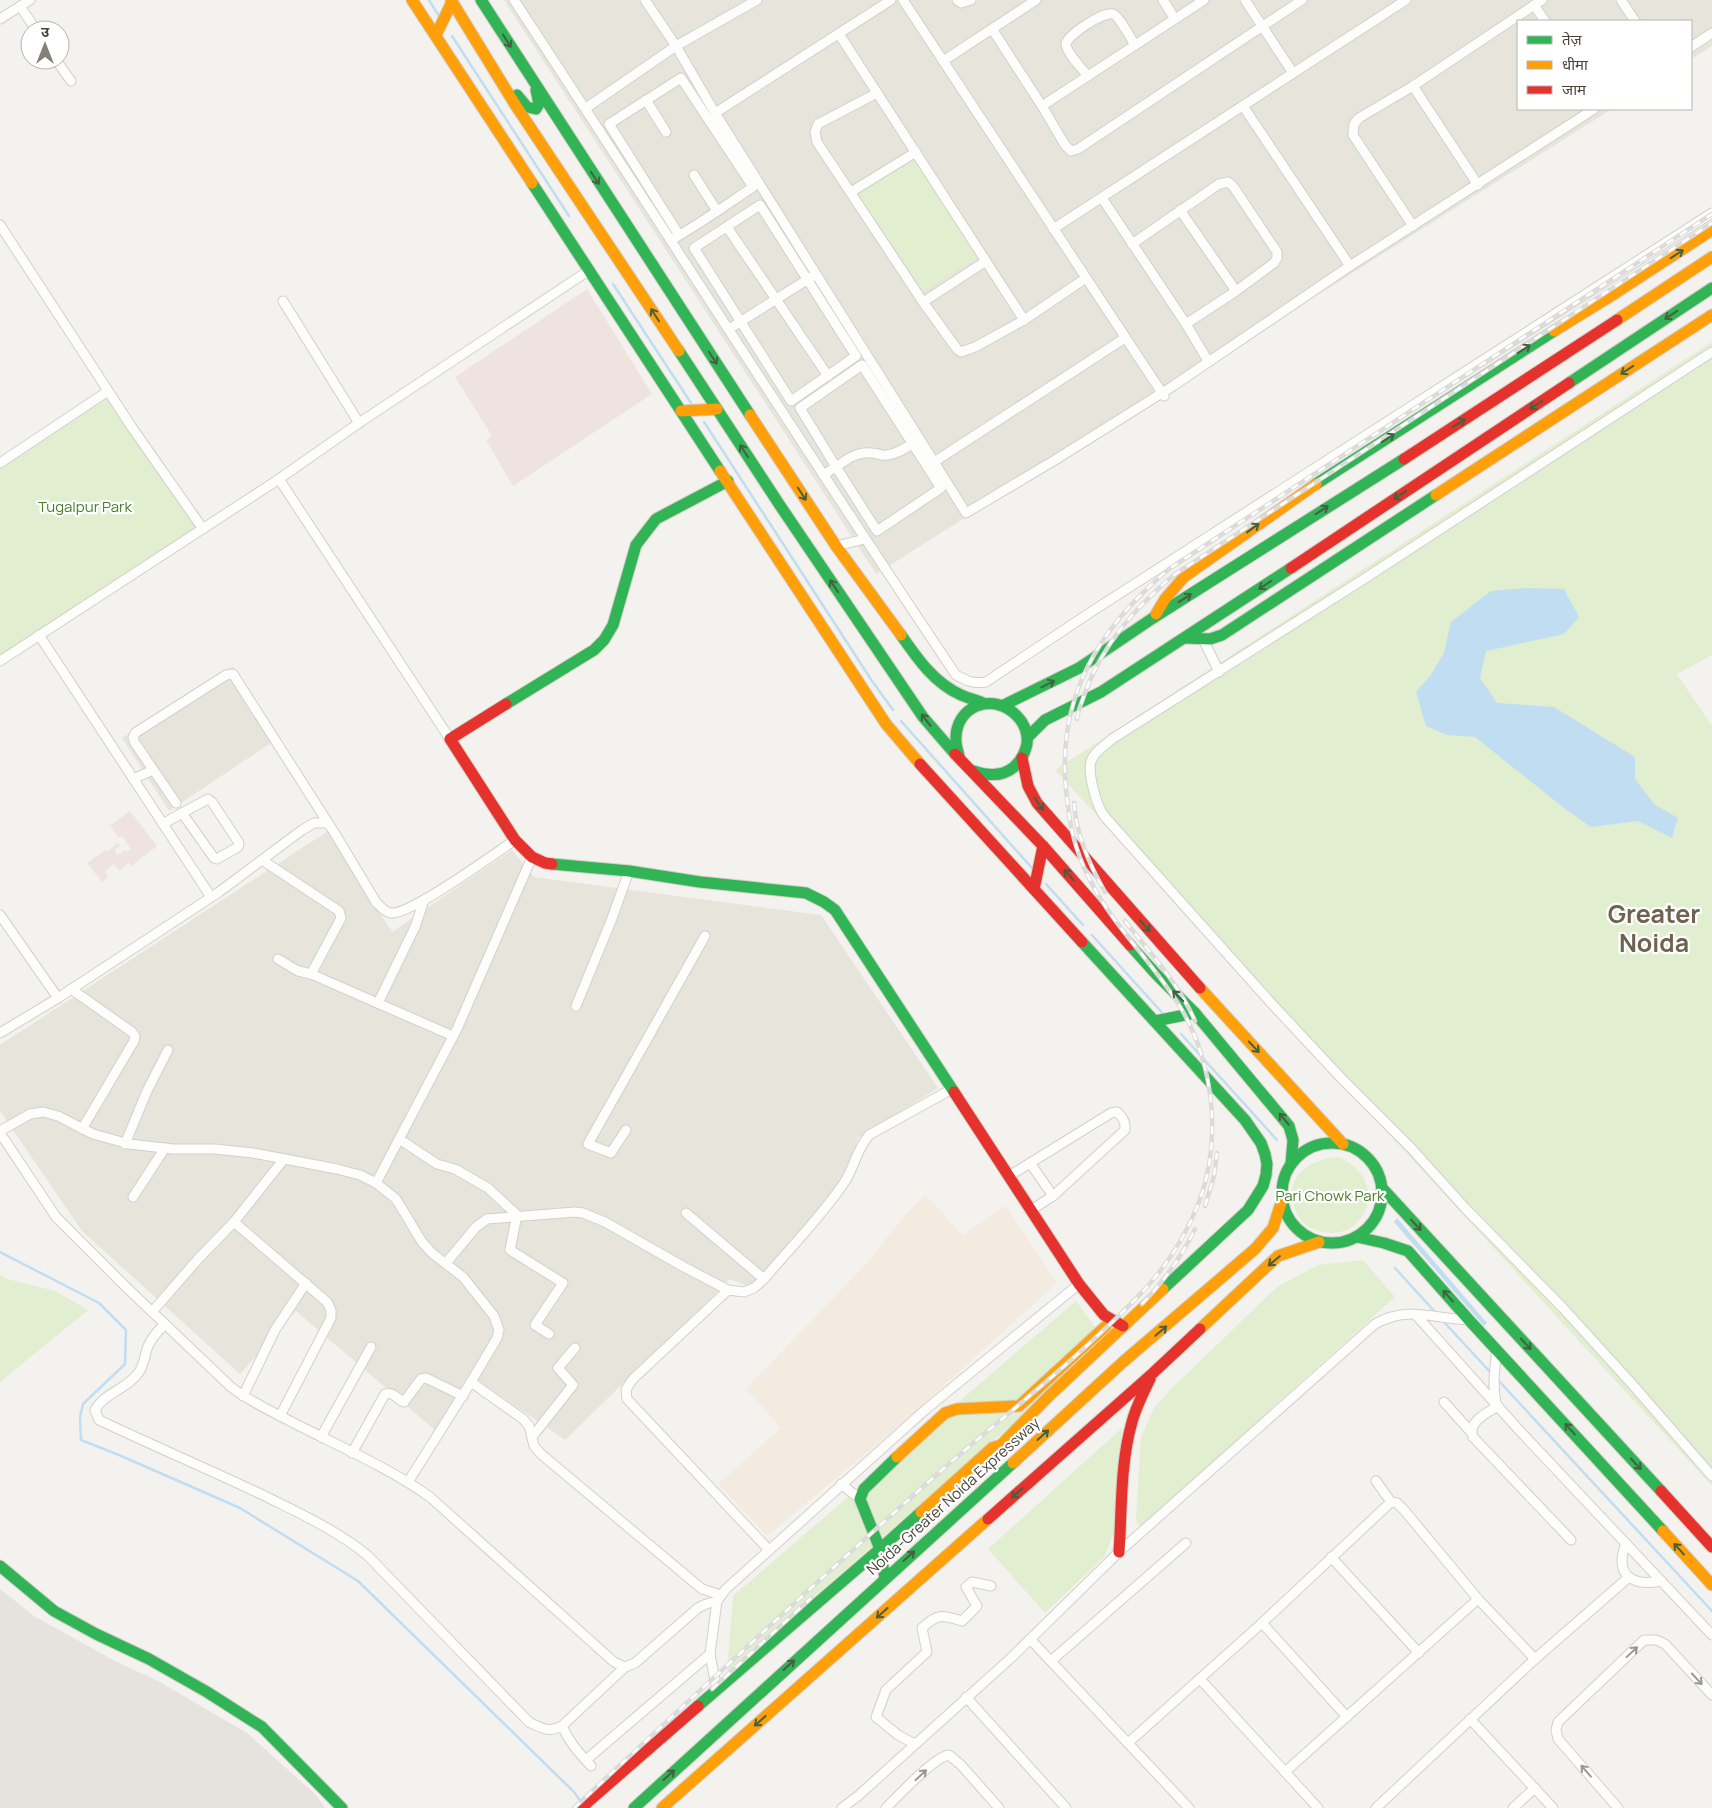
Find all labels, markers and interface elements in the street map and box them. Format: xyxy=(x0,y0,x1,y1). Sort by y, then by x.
north arrow xyxy=(20,20,70,70)
legend xyxy=(1517,20,1692,110)
text: उ xyxy=(41,22,50,41)
text: तेज़ xyxy=(1562,29,1583,50)
one-way arrow xyxy=(503,34,513,48)
text: धीमा xyxy=(1562,54,1589,75)
text: जाम xyxy=(1562,79,1587,100)
one-way arrow xyxy=(591,170,601,184)
one-way arrow xyxy=(1669,248,1683,258)
one-way arrow xyxy=(650,308,660,322)
one-way arrow xyxy=(1665,311,1679,321)
one-way arrow xyxy=(1516,344,1530,354)
one-way arrow xyxy=(708,350,718,364)
one-way arrow xyxy=(1620,364,1634,375)
one-way arrow xyxy=(1529,400,1543,410)
one-way arrow xyxy=(1452,418,1466,428)
one-way arrow xyxy=(1380,432,1394,442)
one-way arrow xyxy=(739,444,749,458)
one-way arrow xyxy=(797,486,807,500)
one-way arrow xyxy=(1394,490,1408,500)
park label: Tugalpur Park xyxy=(38,496,133,517)
one-way arrow xyxy=(1315,505,1329,515)
one-way arrow xyxy=(1246,523,1260,533)
one-way arrow xyxy=(829,579,839,593)
one-way arrow xyxy=(1258,580,1272,590)
one-way arrow xyxy=(1178,592,1192,602)
one-way arrow xyxy=(1040,679,1055,689)
one-way arrow xyxy=(921,713,931,727)
one-way arrow xyxy=(1034,796,1044,810)
one-way arrow xyxy=(1063,869,1075,882)
district label: Greater Noida xyxy=(1608,896,1700,960)
one-way arrow xyxy=(1139,920,1151,933)
one-way arrow xyxy=(1172,990,1184,1002)
one-way arrow xyxy=(1248,1040,1260,1053)
one-way arrow xyxy=(1278,1113,1289,1126)
park label: Pari Chowk Park xyxy=(1275,1185,1385,1206)
one-way arrow xyxy=(1410,1218,1422,1231)
one-way arrow xyxy=(1268,1255,1281,1266)
one-way arrow xyxy=(1443,1290,1454,1303)
one-way arrow xyxy=(1154,1326,1167,1337)
one-way arrow xyxy=(1520,1338,1532,1351)
street label: Noida-Greater Noida Expressway xyxy=(862,1412,1044,1580)
one-way arrow xyxy=(1564,1422,1576,1435)
one-way arrow xyxy=(1036,1429,1049,1441)
one-way arrow xyxy=(1630,1457,1642,1470)
one-way arrow xyxy=(1010,1487,1023,1499)
one-way arrow xyxy=(1673,1543,1685,1556)
one-way arrow xyxy=(903,1550,916,1562)
one-way arrow xyxy=(875,1607,888,1619)
one-way arrow xyxy=(1626,1646,1639,1658)
one-way arrow xyxy=(783,1659,796,1671)
one-way arrow xyxy=(1691,1672,1703,1685)
one-way arrow xyxy=(754,1715,767,1726)
one-way arrow xyxy=(1580,1765,1592,1778)
one-way arrow xyxy=(663,1769,676,1781)
one-way arrow xyxy=(915,1769,927,1781)

